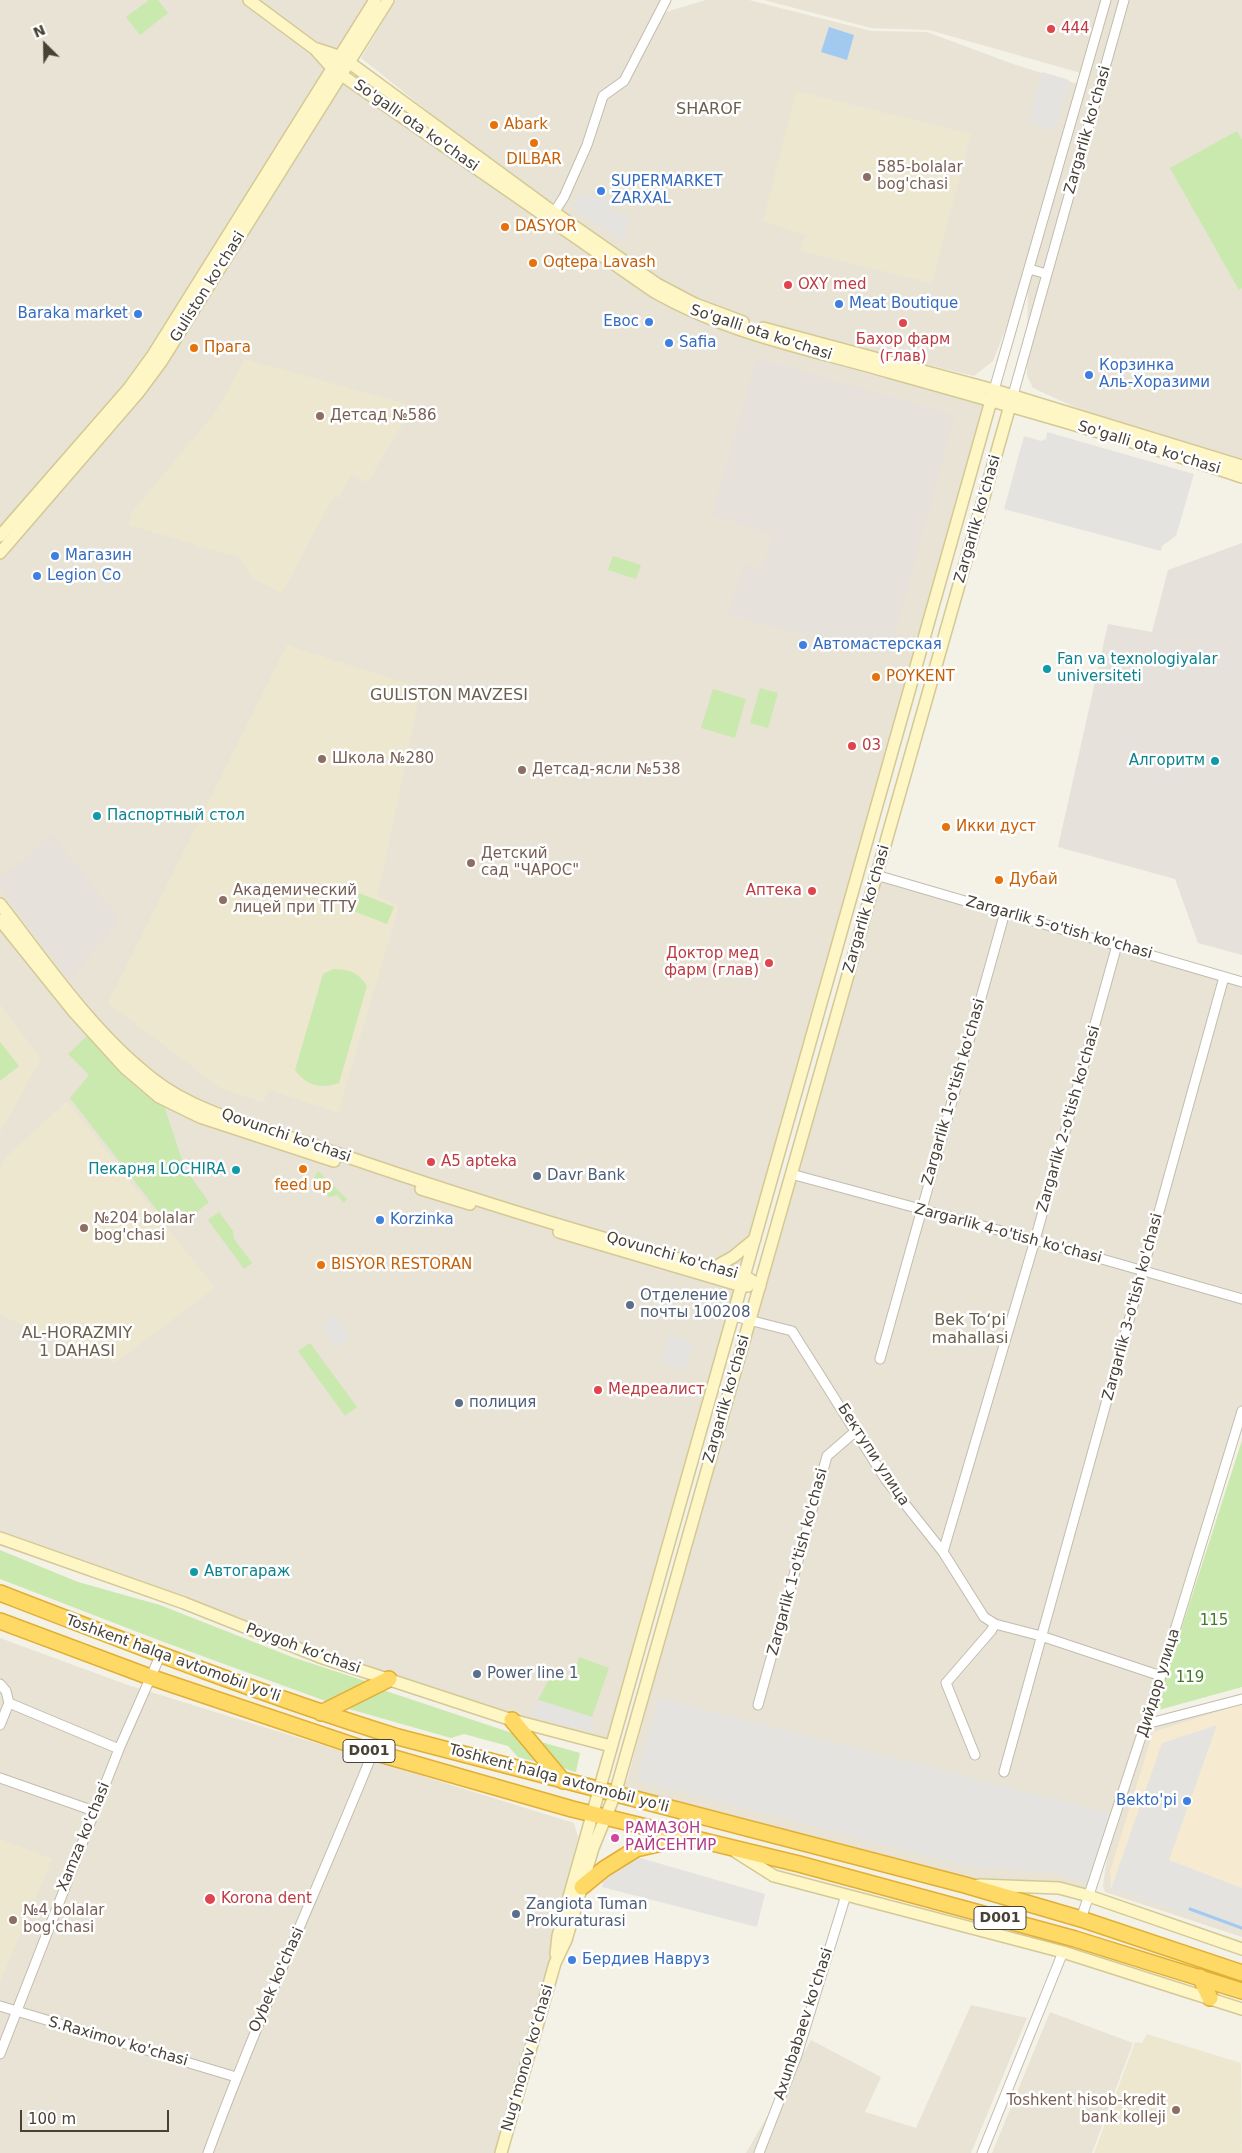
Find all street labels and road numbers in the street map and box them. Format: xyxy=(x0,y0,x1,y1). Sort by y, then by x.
street label: Zargarlik ko'chasi xyxy=(1061,64,1115,196)
street label: So'galli ota ko'chasi xyxy=(350,76,482,176)
street label: Guliston ko'chasi xyxy=(167,228,249,346)
street label: So'galli ota ko'chasi xyxy=(688,302,834,364)
street label: So'galli ota ko'chasi xyxy=(1076,418,1222,478)
street label: Zargarlik ko'chasi xyxy=(951,453,1005,585)
street label: Zargarlik ko'chasi xyxy=(840,843,894,975)
street label: Zargarlik 5-o'tish ko'chasi xyxy=(964,893,1154,963)
street label: Zargarlik 1-o'tish ko'chasi xyxy=(919,997,989,1187)
street label: Zargarlik 2-o'tish ko'chasi xyxy=(1034,1024,1104,1214)
street label: Qovunchi ko'chasi xyxy=(219,1105,353,1167)
street label: Zargarlik 4-o'tish ko'chasi xyxy=(912,1200,1104,1268)
street label: Zargarlik 3-o'tish ko'chasi xyxy=(1099,1211,1167,1403)
street label: Qovunchi ko'chasi xyxy=(604,1229,740,1283)
street label: Zargarlik ko'chasi xyxy=(700,1333,754,1465)
street label: Бектупи улица xyxy=(833,1401,913,1509)
street label: Zargarlik 1-o'tish ko'chasi xyxy=(764,1466,832,1658)
street label: Toshkent halqa avtomobil yo'li xyxy=(63,1612,283,1706)
street label: Poygoh koʻchasi xyxy=(243,1620,363,1678)
street label: Дийдор улица xyxy=(1134,1626,1184,1740)
road number: D001 xyxy=(343,1740,395,1762)
street label: Toshkent halqa avtomobil yo'li xyxy=(447,1741,671,1817)
street label: Xamza ko'chasi xyxy=(54,1780,114,1894)
road number: D001 xyxy=(974,1906,1026,1930)
street label: Oybek ko'chasi xyxy=(246,1925,308,2035)
street label: Axunbabaev ko'chasi xyxy=(771,1946,837,2102)
street label: Nugʻmonov koʻchasi xyxy=(498,1982,558,2134)
street label: S.Raximov ko'chasi xyxy=(46,2013,190,2071)

